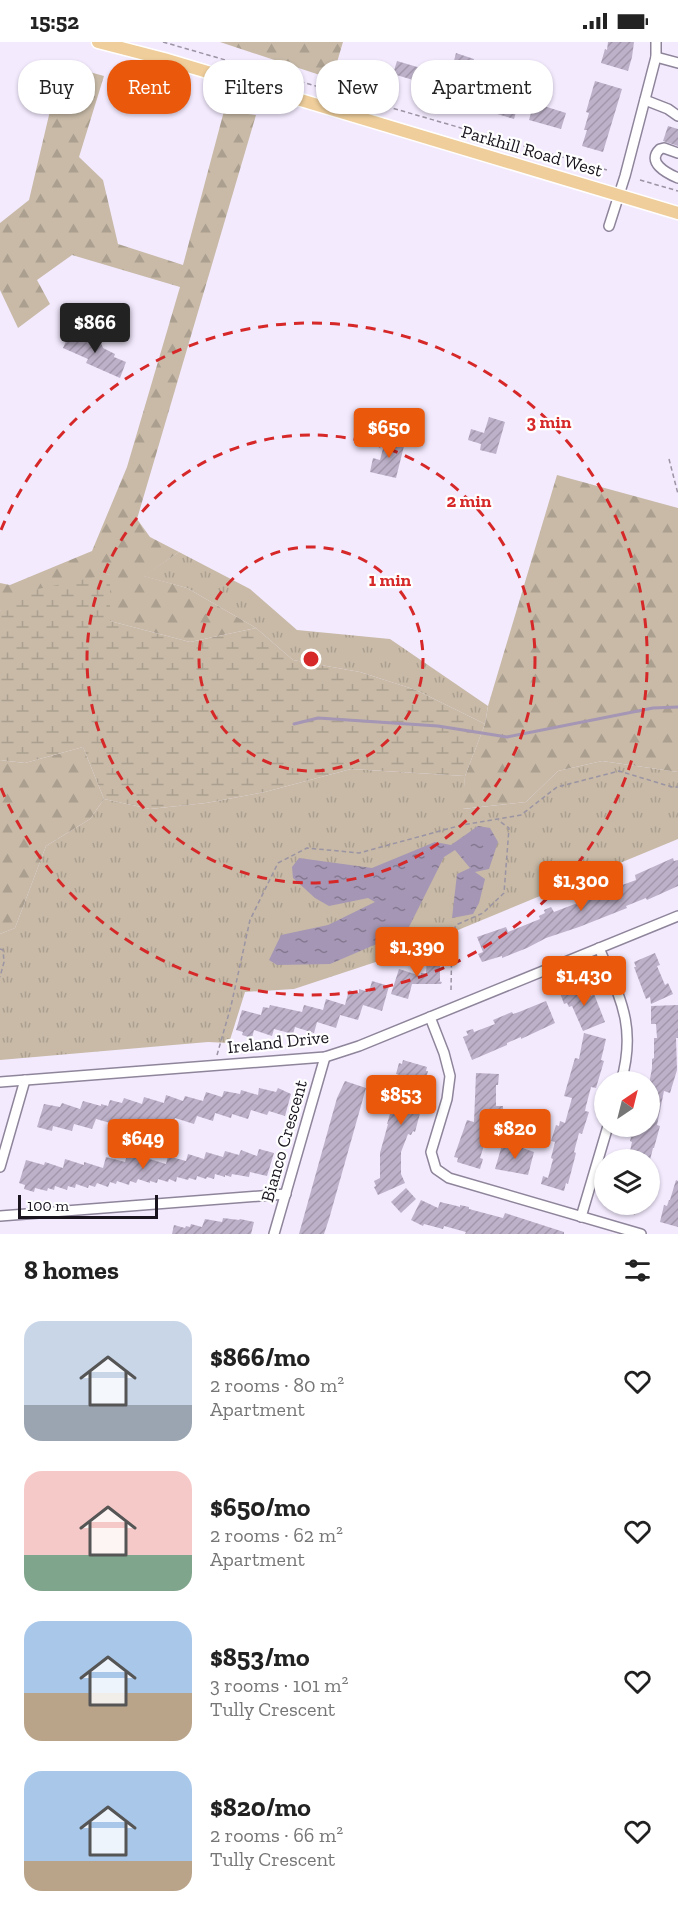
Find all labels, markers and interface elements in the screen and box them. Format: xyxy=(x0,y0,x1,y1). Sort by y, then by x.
text: 15:52 xyxy=(30,8,79,35)
chip: Buy xyxy=(18,60,95,114)
chip: Rent xyxy=(107,60,191,114)
chip: Filters xyxy=(203,60,304,114)
chip: New xyxy=(316,60,399,114)
chip: Apartment xyxy=(411,60,553,114)
street label: Parkhill Road West xyxy=(459,120,605,182)
pin: $866 xyxy=(59,303,131,354)
text: $866 xyxy=(74,310,116,334)
pin: $650 xyxy=(353,408,425,459)
text: 3 min xyxy=(527,411,572,433)
text: $650 xyxy=(368,415,410,439)
text: 2 min xyxy=(447,490,492,512)
text: 1 min xyxy=(369,569,412,591)
centre of rings xyxy=(301,649,321,669)
pin: $1,300 xyxy=(532,861,630,912)
text: $1,300 xyxy=(553,868,609,892)
pin: $1,390 xyxy=(368,927,466,978)
text: $1,390 xyxy=(389,934,445,958)
pin: $1,430 xyxy=(535,956,633,1007)
text: $1,430 xyxy=(556,963,612,987)
street label: Ireland Drive xyxy=(226,1026,330,1058)
north arrow xyxy=(594,1071,660,1137)
map controls xyxy=(594,1071,660,1215)
pin: $853 xyxy=(365,1075,437,1126)
street label: Bianco Crescent xyxy=(256,1077,312,1205)
text: $853 xyxy=(380,1082,422,1106)
pin: $820 xyxy=(479,1109,551,1160)
text: $820 xyxy=(494,1116,536,1140)
pin: $649 xyxy=(107,1119,179,1170)
text: $649 xyxy=(122,1126,164,1150)
button: layers xyxy=(594,1149,660,1215)
scale bar xyxy=(18,1192,158,1220)
text: 100 m xyxy=(27,1196,69,1215)
text: 8 homes xyxy=(24,1254,119,1286)
icon: filters xyxy=(621,1254,654,1287)
text: $866/mo xyxy=(210,1341,310,1373)
icon: home xyxy=(72,1345,144,1417)
icon: heart xyxy=(621,1365,654,1398)
text: 2 rooms · 80 m² xyxy=(210,1373,344,1397)
text: Apartment xyxy=(210,1397,305,1421)
text: $650/mo xyxy=(210,1491,310,1523)
icon: home xyxy=(72,1495,144,1567)
icon: heart xyxy=(621,1515,654,1548)
text: 2 rooms · 62 m² xyxy=(210,1523,343,1547)
text: Apartment xyxy=(210,1547,305,1571)
text: $853/mo xyxy=(210,1641,310,1673)
icon: home xyxy=(72,1645,144,1717)
icon: heart xyxy=(621,1665,654,1698)
text: 3 rooms · 101 m² xyxy=(210,1673,348,1697)
text: Tully Crescent xyxy=(210,1697,335,1721)
text: $820/mo xyxy=(210,1791,311,1823)
icon: home xyxy=(72,1795,144,1867)
icon: heart xyxy=(621,1815,654,1848)
text: 2 rooms · 66 m² xyxy=(210,1823,343,1847)
text: Tully Crescent xyxy=(210,1847,335,1871)

